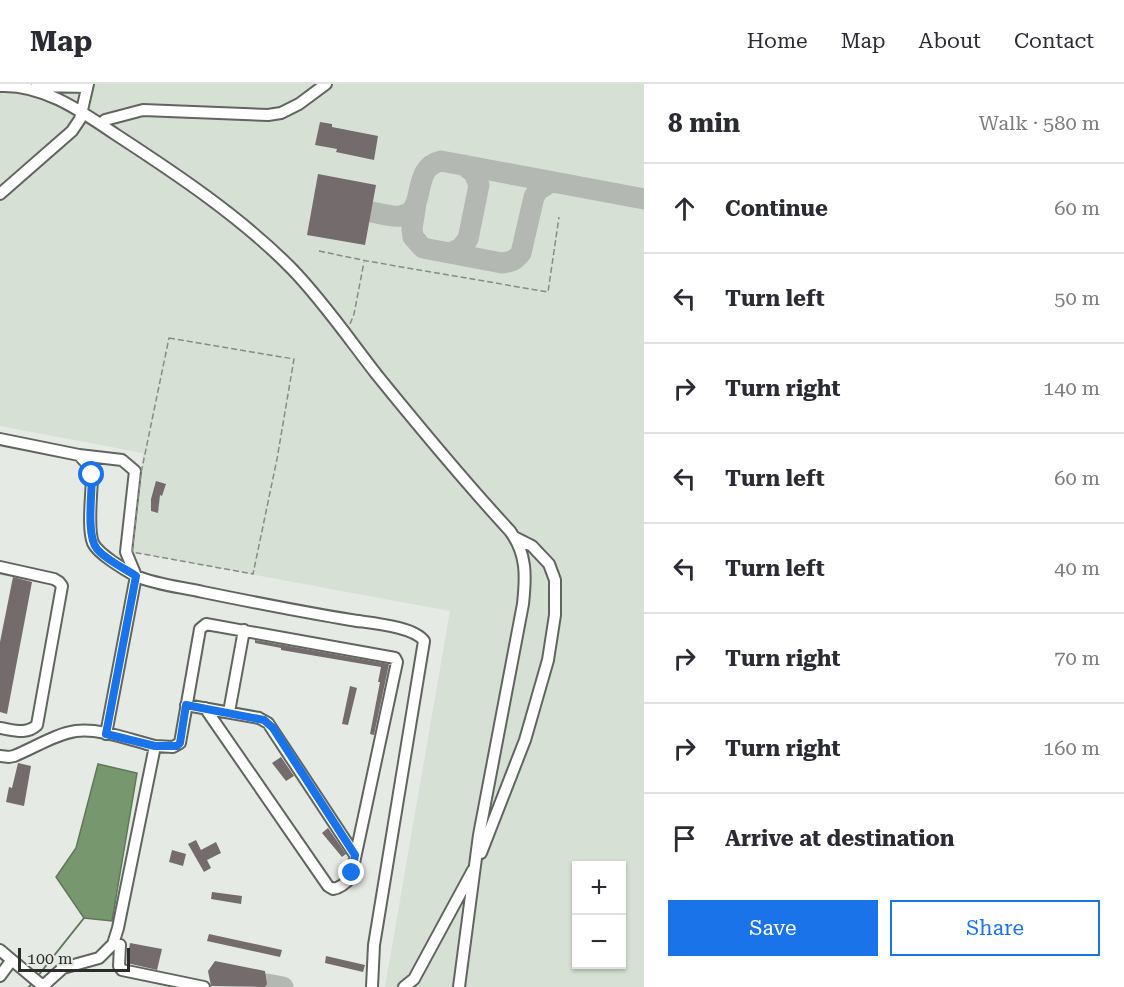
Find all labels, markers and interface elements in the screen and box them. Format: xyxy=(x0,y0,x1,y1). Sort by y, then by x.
text: Map xyxy=(30,25,92,58)
text: Home xyxy=(747,29,808,53)
text: Map xyxy=(841,29,886,53)
text: About xyxy=(919,29,981,53)
text: Contact xyxy=(1014,29,1094,53)
text: 8 min xyxy=(668,108,740,138)
text: Walk · 580 m xyxy=(979,111,1100,135)
icon: ahead xyxy=(668,192,701,225)
text: Continue xyxy=(725,196,828,221)
text: 60 m xyxy=(1054,196,1100,220)
icon: left xyxy=(668,282,701,315)
text: Turn left xyxy=(725,286,825,311)
text: 50 m xyxy=(1054,286,1100,310)
icon: right xyxy=(668,372,701,405)
text: Turn right xyxy=(725,376,840,401)
text: 140 m xyxy=(1043,376,1100,400)
route start xyxy=(78,461,104,487)
icon: left xyxy=(668,462,701,495)
text: Turn left xyxy=(725,466,825,491)
text: 60 m xyxy=(1054,466,1100,490)
icon: left xyxy=(668,552,701,585)
text: Turn left xyxy=(725,556,825,581)
text: 40 m xyxy=(1054,556,1100,580)
icon: right xyxy=(668,642,701,675)
text: Turn right xyxy=(725,646,840,671)
text: 70 m xyxy=(1054,646,1100,670)
icon: right xyxy=(668,732,701,765)
text: Turn right xyxy=(725,736,840,761)
text: 160 m xyxy=(1043,736,1100,760)
icon: arrive xyxy=(668,822,701,855)
text: Arrive at destination xyxy=(725,826,954,851)
route end xyxy=(338,859,364,885)
map controls xyxy=(572,861,626,969)
button: + xyxy=(572,861,626,915)
button: Save xyxy=(668,900,878,956)
button: Share xyxy=(890,900,1100,956)
button: − xyxy=(572,915,626,969)
scale bar xyxy=(18,945,130,972)
text: 100 m xyxy=(27,949,73,968)

